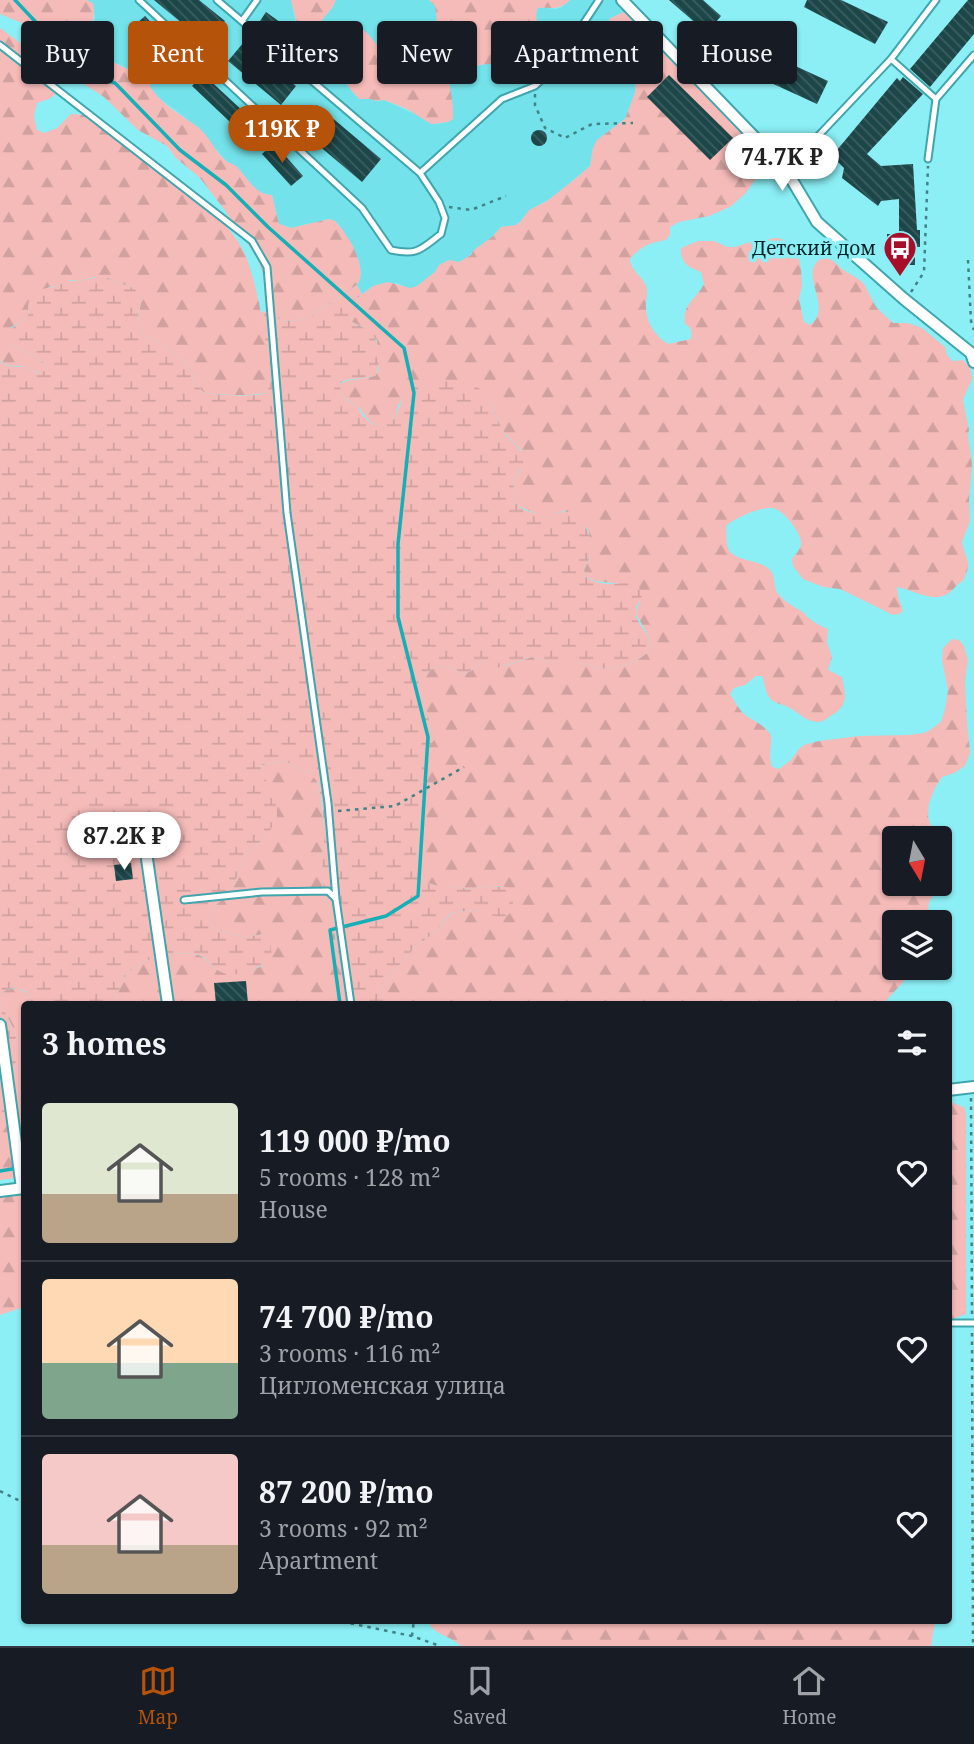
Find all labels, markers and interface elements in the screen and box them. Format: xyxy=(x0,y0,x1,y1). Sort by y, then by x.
chip: Buy xyxy=(21,21,114,84)
chip: Rent xyxy=(128,21,228,84)
chip: Filters xyxy=(242,21,363,84)
chip: New xyxy=(377,21,477,84)
chip: Apartment xyxy=(491,21,663,84)
chip: House xyxy=(677,21,797,84)
pin: 119K ₽ xyxy=(225,106,339,165)
text: 119K ₽ xyxy=(244,112,320,144)
pin: 74.7K ₽ xyxy=(717,134,847,193)
text: 74.7K ₽ xyxy=(741,140,823,172)
bus stop icon: Детский дом xyxy=(881,229,919,278)
place label: Детский дом xyxy=(752,235,876,261)
pin: 87.2K ₽ xyxy=(59,812,189,872)
text: 87.2K ₽ xyxy=(83,819,165,851)
north arrow xyxy=(882,826,952,896)
map controls xyxy=(882,826,952,980)
button: layers xyxy=(882,910,952,980)
text: 3 homes xyxy=(42,1023,166,1064)
icon: filters xyxy=(893,1024,931,1062)
text: 119 000 ₽/mo xyxy=(259,1120,451,1161)
icon: home xyxy=(98,1131,182,1215)
icon: heart xyxy=(893,1154,931,1192)
text: 5 rooms · 128 m² xyxy=(259,1161,441,1193)
text: House xyxy=(259,1193,328,1225)
text: 74 700 ₽/mo xyxy=(259,1296,434,1337)
icon: home xyxy=(98,1307,182,1391)
icon: heart xyxy=(893,1330,931,1368)
text: 3 rooms · 116 m² xyxy=(259,1337,441,1369)
text: Цигломенская улица xyxy=(259,1369,506,1401)
text: 87 200 ₽/mo xyxy=(259,1471,434,1512)
icon: home xyxy=(98,1482,182,1566)
icon: heart xyxy=(893,1505,931,1543)
text: 3 rooms · 92 m² xyxy=(259,1512,428,1544)
text: Apartment xyxy=(259,1544,378,1576)
tab: Map xyxy=(138,1662,178,1730)
tab: Saved xyxy=(453,1662,507,1730)
tab: Home xyxy=(782,1662,836,1730)

